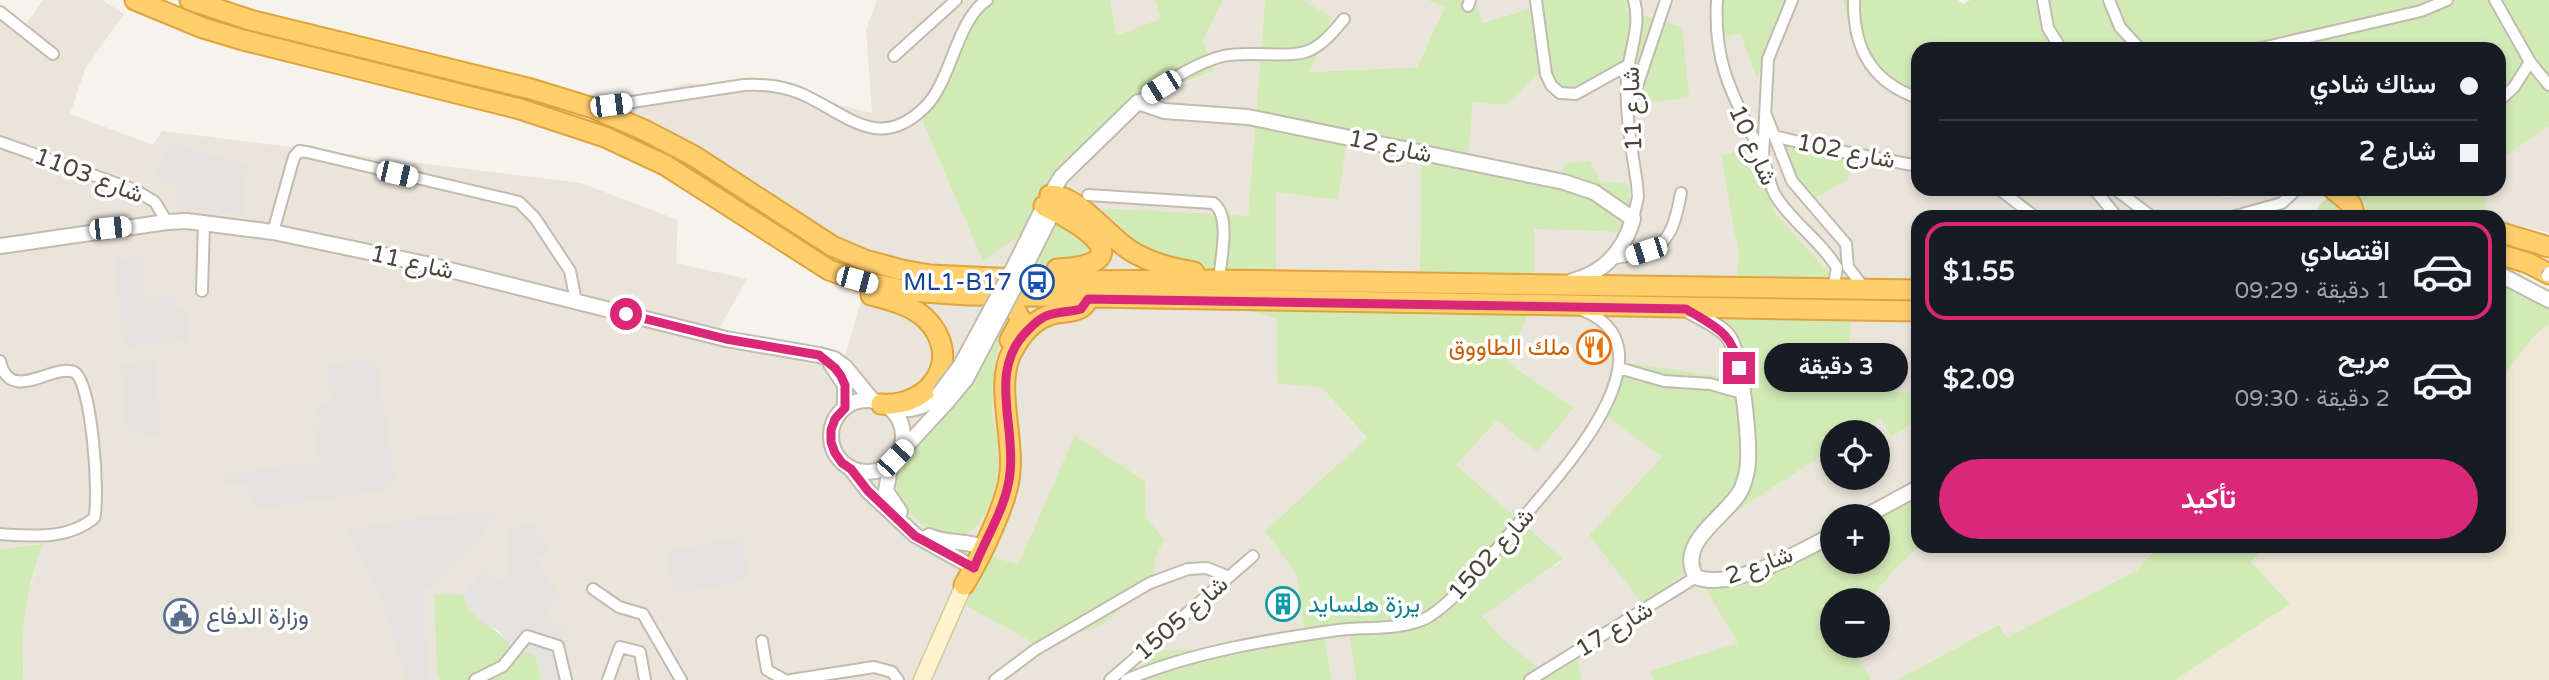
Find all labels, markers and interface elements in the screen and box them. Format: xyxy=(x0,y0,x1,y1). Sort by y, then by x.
street label: شارع 11 xyxy=(1617,66,1649,152)
car xyxy=(1138,67,1185,107)
text: سناك شادي xyxy=(2309,69,2436,100)
car xyxy=(589,92,634,118)
street label: شارع 10 xyxy=(1721,101,1783,190)
street label: شارع 12 xyxy=(1345,124,1434,170)
street label: شارع 102 xyxy=(1794,128,1898,176)
text: شارع 2 xyxy=(2359,136,2436,167)
street label: شارع 1103 xyxy=(30,141,148,211)
car xyxy=(375,159,420,189)
car xyxy=(89,215,132,241)
car xyxy=(1623,235,1670,267)
text: اقتصادي xyxy=(2301,236,2390,267)
street label: شارع 11 xyxy=(367,239,456,287)
icon: car xyxy=(2411,240,2474,303)
text: $1.55 xyxy=(1943,256,2015,287)
bus stop icon: ML1-B17 xyxy=(1018,263,1056,301)
car xyxy=(834,264,881,296)
place label: ML1-B17 xyxy=(903,268,1012,297)
text: 1 دقيقة · 09:29 xyxy=(2235,277,2390,305)
route start xyxy=(610,298,642,330)
restaurant icon: ملك الطاووق xyxy=(1575,328,1613,366)
place label: ملك الطاووق xyxy=(1449,333,1570,362)
callout: 3 دقيقة xyxy=(1764,344,1907,392)
text: مريح xyxy=(2338,344,2390,375)
icon: car xyxy=(2411,348,2474,411)
route end xyxy=(1723,352,1755,384)
text: 3 دقيقة xyxy=(1799,353,1873,381)
text: $2.09 xyxy=(1943,364,2015,395)
text: 2 دقيقة · 09:30 xyxy=(2235,385,2390,413)
map controls xyxy=(1820,420,1890,658)
button: locate xyxy=(1820,420,1890,490)
car xyxy=(873,435,918,481)
button: تأكيد xyxy=(1939,459,2478,539)
street label: شارع 1502 xyxy=(1442,502,1541,607)
button: + xyxy=(1820,504,1890,574)
street label: شارع 2 xyxy=(1722,540,1797,592)
street label: شارع 1505 xyxy=(1128,570,1235,668)
building icon: يرزة هلسايد xyxy=(1264,585,1302,623)
button: − xyxy=(1820,588,1890,658)
place label: يرزة هلسايد xyxy=(1308,590,1420,619)
street label: شارع 17 xyxy=(1571,595,1659,665)
public building icon: وزارة الدفاع xyxy=(162,597,200,635)
place label: وزارة الدفاع xyxy=(206,602,309,632)

